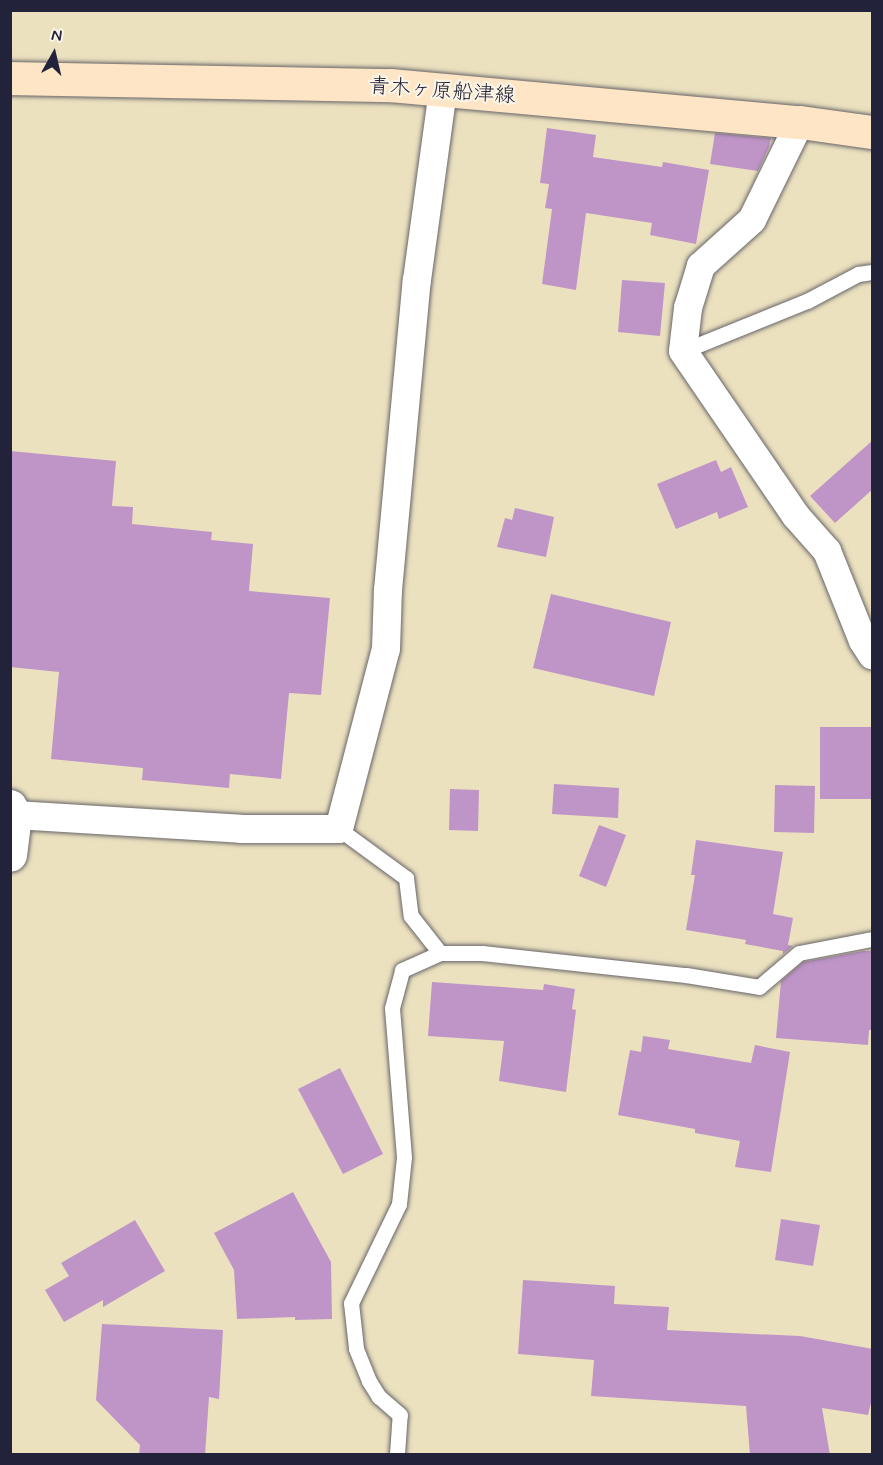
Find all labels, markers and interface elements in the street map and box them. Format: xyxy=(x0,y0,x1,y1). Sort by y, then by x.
north arrow xyxy=(24,24,84,84)
text: N xyxy=(50,25,63,47)
street label: 青木ヶ原船津線 xyxy=(368,73,516,109)

